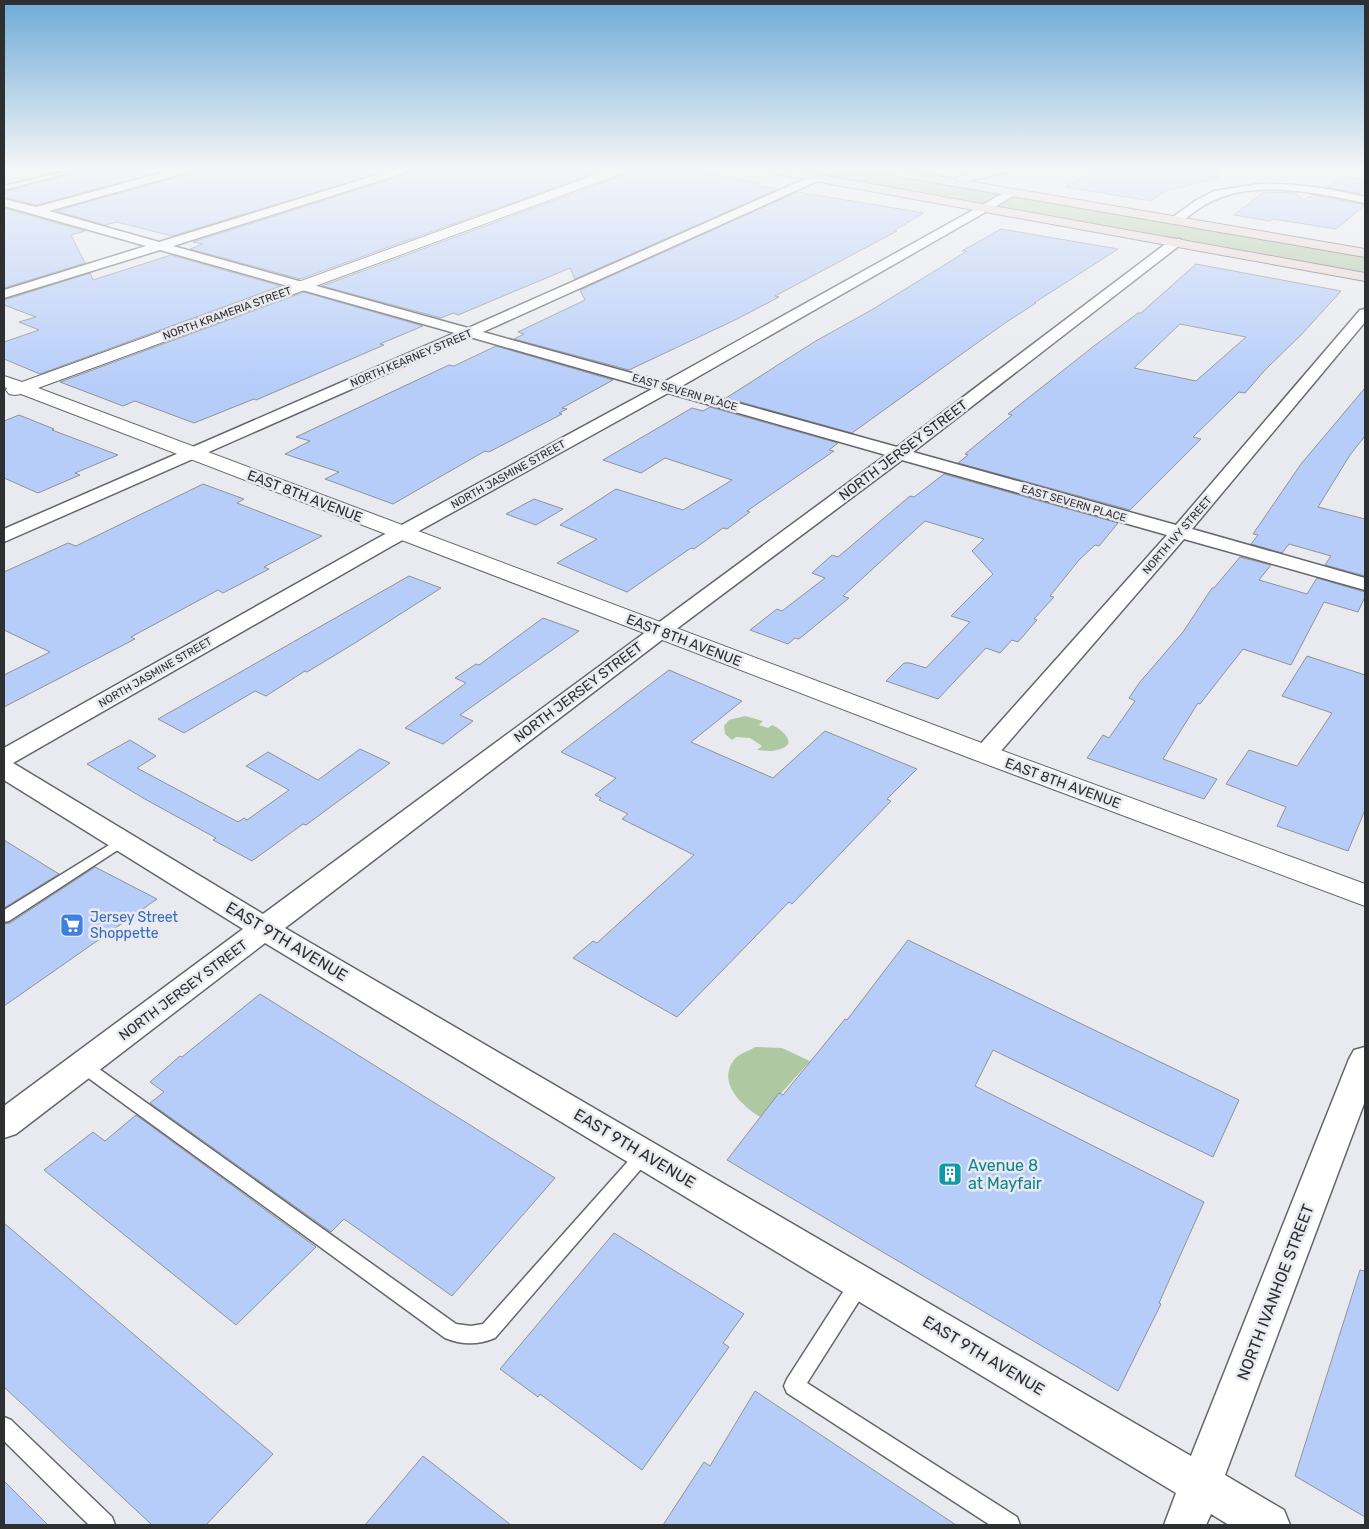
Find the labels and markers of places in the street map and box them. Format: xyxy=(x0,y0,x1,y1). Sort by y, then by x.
place label: Jersey Street Shoppette xyxy=(90,909,179,942)
supermarket icon: Jersey Street Shoppette xyxy=(59,912,85,938)
place label: Avenue 8 at Mayfair xyxy=(968,1156,1042,1193)
building icon: Avenue 8 at Mayfair xyxy=(937,1161,963,1187)

